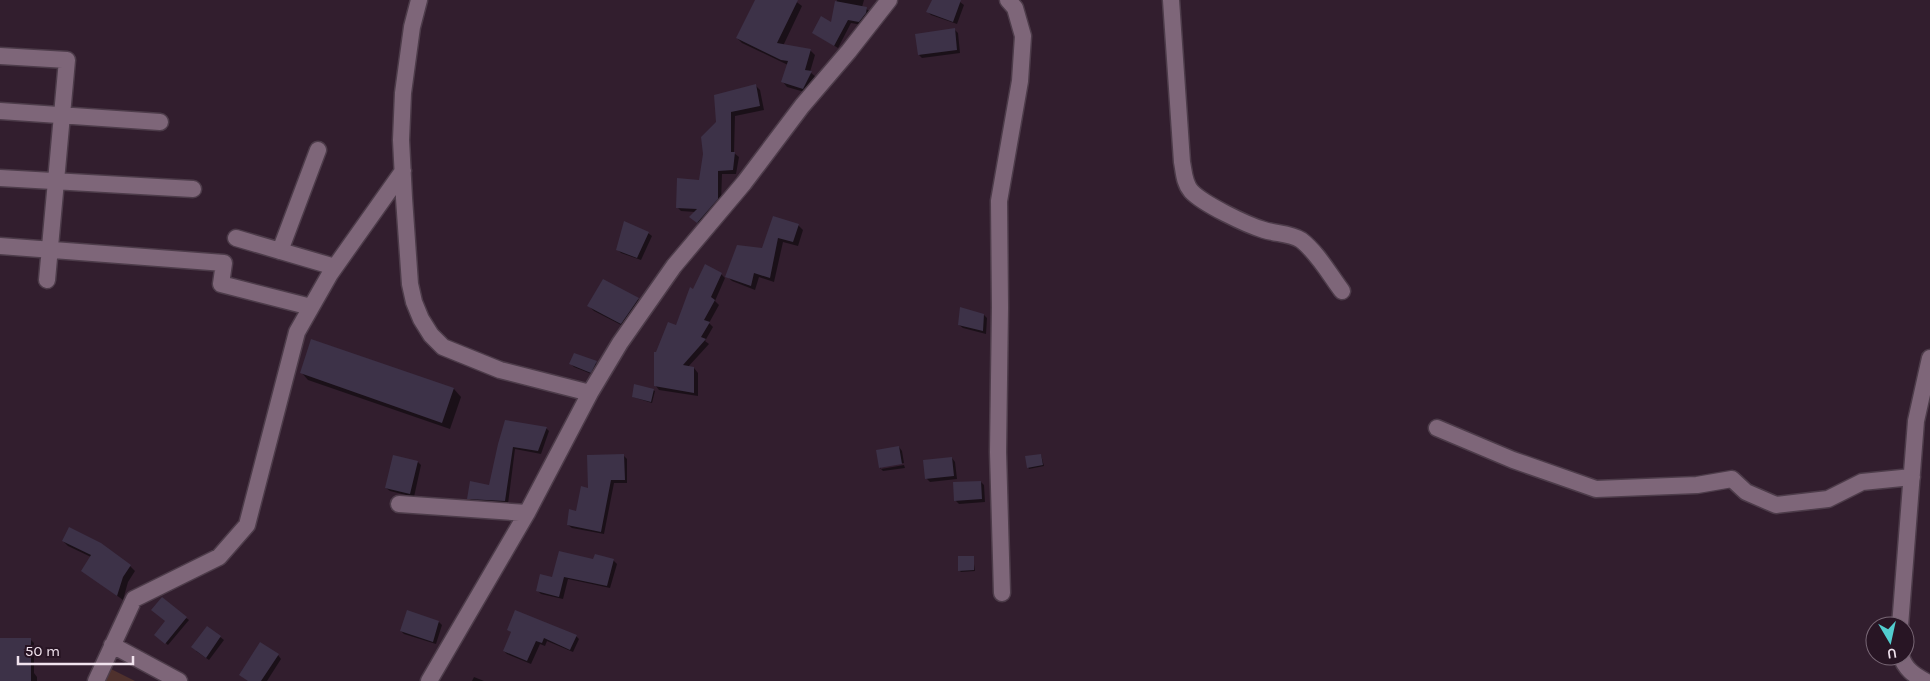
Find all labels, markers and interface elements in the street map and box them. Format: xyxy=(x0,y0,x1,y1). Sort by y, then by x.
north arrow xyxy=(1865,616,1915,666)
scale bar xyxy=(18,634,132,666)
text: 50 m xyxy=(25,642,60,660)
text: U xyxy=(1886,644,1898,662)

